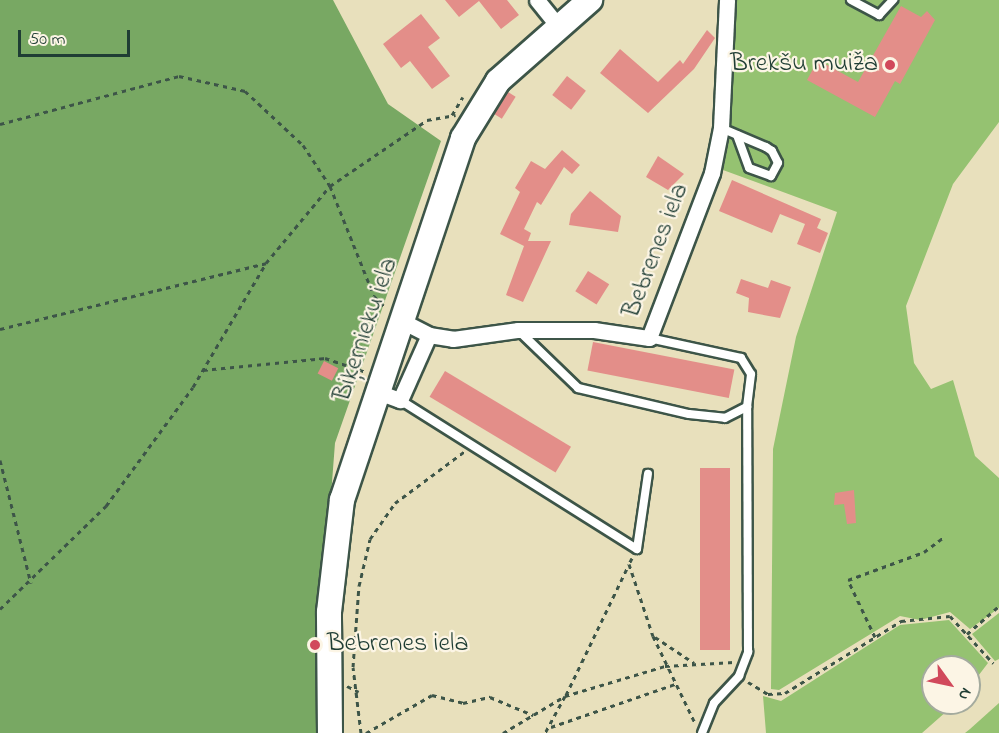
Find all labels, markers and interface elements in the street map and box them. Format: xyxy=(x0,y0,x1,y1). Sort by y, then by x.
scale bar xyxy=(21,18,134,56)
text: 50 m xyxy=(29,27,66,53)
place label: Brekšu muiža xyxy=(730,49,878,81)
marker: Brekšu muiža xyxy=(883,58,897,72)
street label: Bebrenes iela xyxy=(617,179,697,323)
street label: Biķernieku iela xyxy=(328,254,406,406)
place label: Bebrenes iela xyxy=(327,629,469,661)
marker: Bebrenes iela xyxy=(308,638,322,652)
north arrow xyxy=(921,655,981,715)
text: N xyxy=(951,683,977,705)

